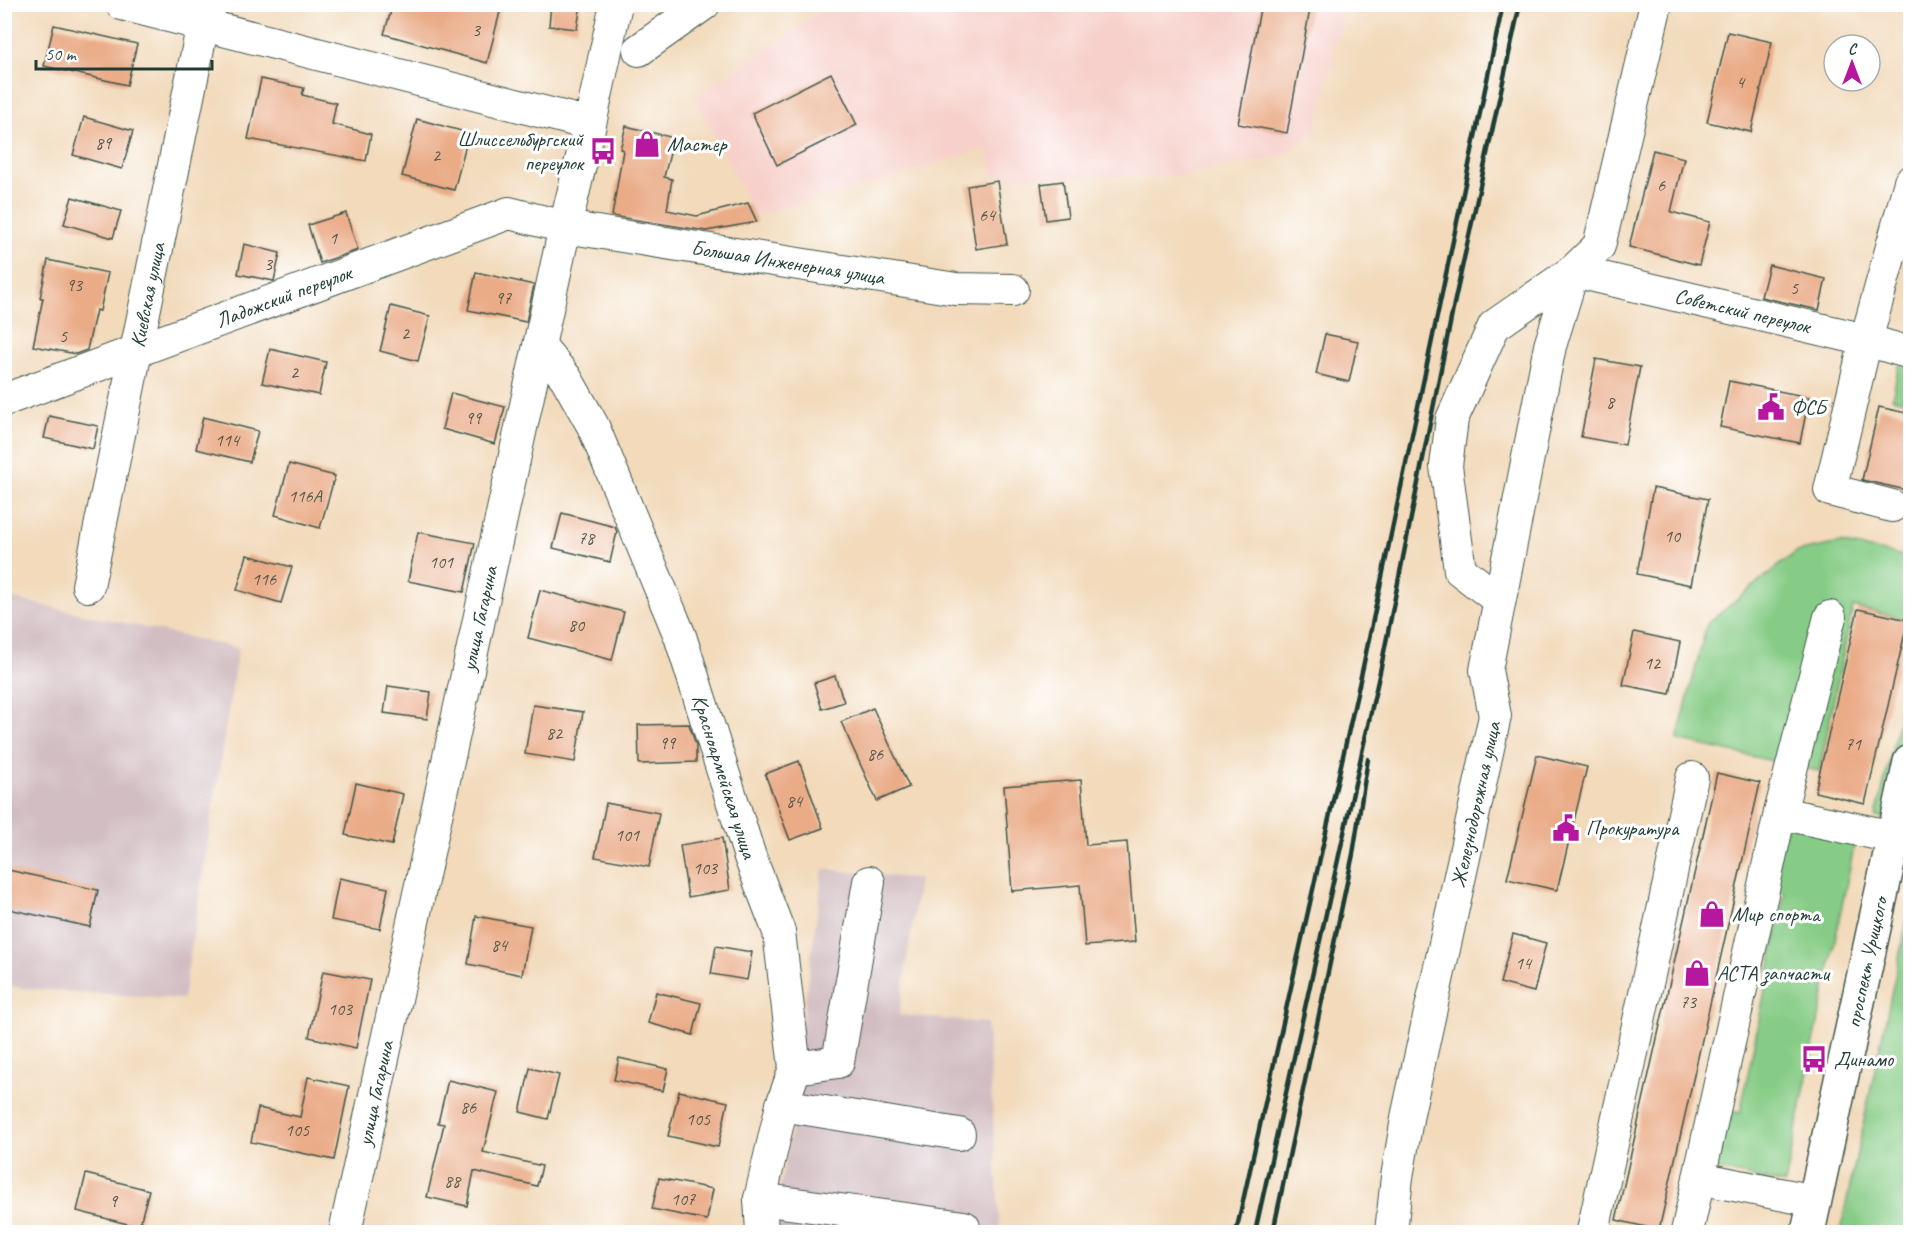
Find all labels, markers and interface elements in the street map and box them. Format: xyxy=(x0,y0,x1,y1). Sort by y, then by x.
house number: 3 xyxy=(472,19,482,41)
scale bar xyxy=(36,33,212,71)
north arrow xyxy=(1822,33,1882,93)
text: С xyxy=(1848,39,1858,59)
text: 50 m xyxy=(45,43,78,65)
house number: 4 xyxy=(1736,71,1746,93)
place label: Шлиссельбургский переулок xyxy=(457,126,585,176)
shop icon: Мастер xyxy=(632,129,662,159)
place label: Мастер xyxy=(667,131,728,157)
house number: 89 xyxy=(95,132,113,154)
bus stop icon: Шлиссельбургский переулок xyxy=(588,136,618,166)
house number: 2 xyxy=(432,144,442,166)
house number: 6 xyxy=(1657,174,1666,196)
house number: 64 xyxy=(979,204,997,226)
house number: 1 xyxy=(329,227,338,249)
street label: Большая Инженерная улица xyxy=(690,234,888,291)
street label: Киевская улица xyxy=(124,239,171,349)
house number: 3 xyxy=(264,253,274,275)
street label: Ладожский переулок xyxy=(212,259,357,333)
house number: 93 xyxy=(66,274,84,296)
house number: 5 xyxy=(1790,277,1799,299)
street label: Советский переулок xyxy=(1672,282,1815,340)
house number: 97 xyxy=(495,287,512,309)
house number: 2 xyxy=(401,322,411,344)
house number: 5 xyxy=(59,325,68,347)
house number: 2 xyxy=(290,361,300,383)
house number: 8 xyxy=(1606,391,1616,413)
public building icon: ФСБ xyxy=(1756,392,1786,422)
place label: ФСБ xyxy=(1791,394,1829,420)
house number: 99 xyxy=(465,407,483,429)
house number: 114 xyxy=(215,429,241,451)
house number: 116А xyxy=(288,485,323,507)
house number: 10 xyxy=(1664,525,1682,547)
house number: 78 xyxy=(578,527,596,549)
house number: 101 xyxy=(429,551,454,573)
street label: улица Гагарина xyxy=(455,562,504,675)
house number: 116 xyxy=(252,568,277,590)
house number: 80 xyxy=(568,614,586,636)
house number: 12 xyxy=(1644,652,1662,674)
street label: Красноармейская улица xyxy=(686,691,763,863)
street label: Железнодорожная улица xyxy=(1445,717,1507,890)
house number: 82 xyxy=(546,722,564,744)
house number: 99 xyxy=(659,732,677,754)
house number: 71 xyxy=(1845,733,1862,755)
house number: 86 xyxy=(867,743,884,765)
house number: 84 xyxy=(786,790,804,812)
public building icon: Прокуратура xyxy=(1551,813,1581,843)
place label: Прокуратура xyxy=(1586,815,1680,841)
house number: 101 xyxy=(615,824,640,846)
house number: 103 xyxy=(693,857,719,879)
street label: проспект Урицкого xyxy=(1840,892,1894,1030)
shop icon: Мир спорта xyxy=(1697,899,1727,929)
place label: Мир спорта xyxy=(1732,901,1822,927)
house number: 84 xyxy=(491,934,509,956)
house number: 14 xyxy=(1515,952,1533,974)
shop icon: АСТА запчасти xyxy=(1682,958,1712,988)
place label: АСТА запчасти xyxy=(1717,960,1832,987)
house number: 73 xyxy=(1680,991,1698,1013)
house number: 103 xyxy=(328,998,354,1020)
street label: улица Гагарина xyxy=(351,1037,400,1150)
bus stop icon: Динамо xyxy=(1799,1044,1829,1074)
place label: Динамо xyxy=(1834,1046,1895,1072)
house number: 86 xyxy=(460,1096,477,1118)
house number: 105 xyxy=(686,1108,711,1130)
house number: 105 xyxy=(285,1119,310,1141)
house number: 88 xyxy=(444,1170,462,1192)
house number: 107 xyxy=(671,1188,696,1210)
house number: 9 xyxy=(109,1190,119,1212)

